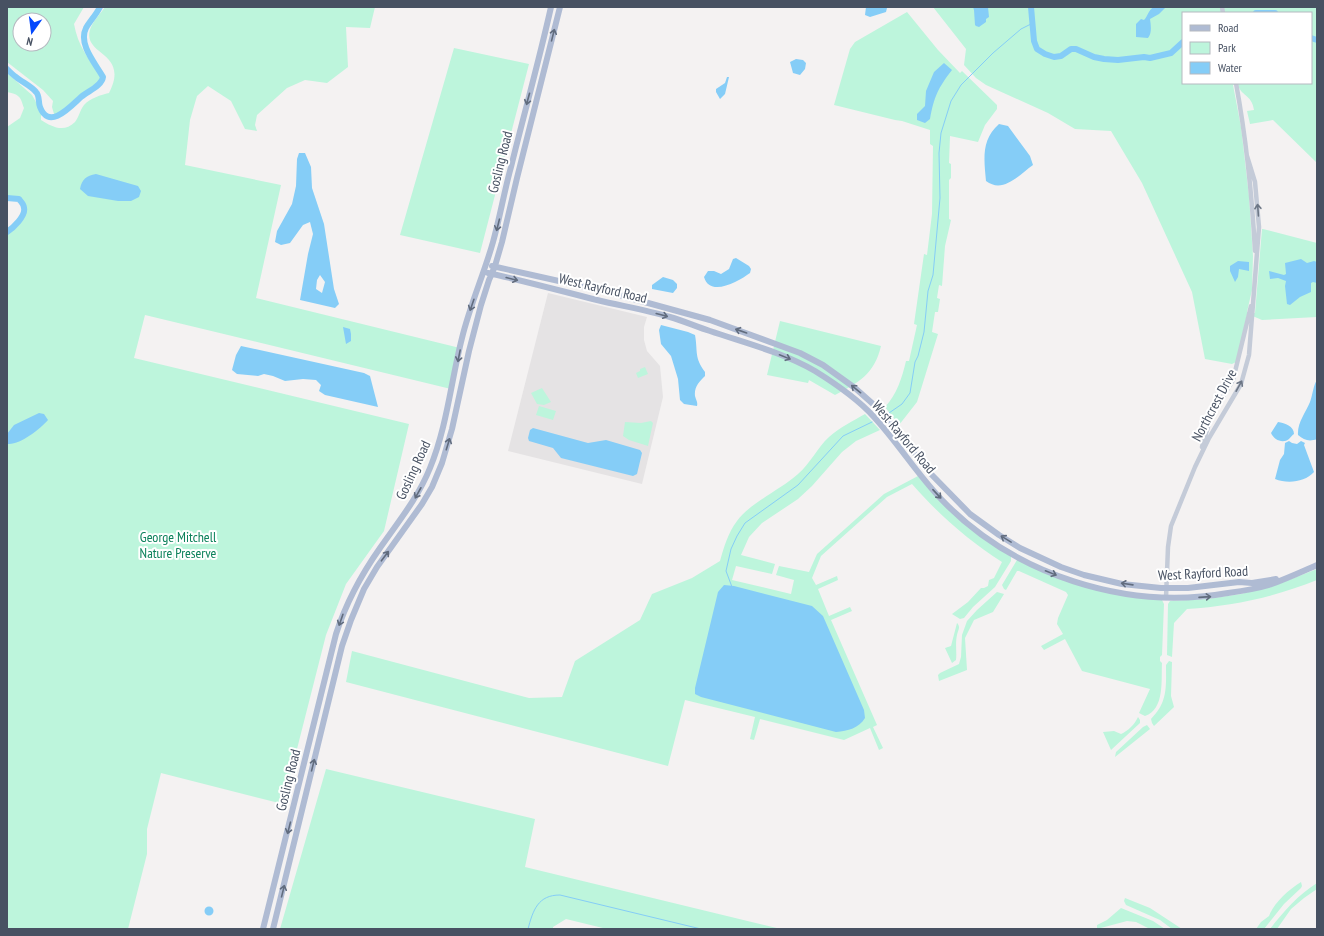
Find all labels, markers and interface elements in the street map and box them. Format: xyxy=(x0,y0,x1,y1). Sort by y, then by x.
north arrow xyxy=(12,12,52,52)
legend xyxy=(1182,12,1312,84)
text: Road xyxy=(1218,20,1238,35)
one-way arrow xyxy=(549,29,557,42)
text: N xyxy=(25,34,34,49)
text: Park xyxy=(1218,40,1236,55)
text: Water xyxy=(1218,60,1243,75)
one-way arrow xyxy=(524,92,531,105)
street label: Gosling Road xyxy=(484,129,516,195)
one-way arrow xyxy=(1255,204,1262,217)
one-way arrow xyxy=(494,219,501,232)
street label: West Rayford Road xyxy=(557,269,649,307)
one-way arrow xyxy=(505,276,518,283)
one-way arrow xyxy=(468,299,475,312)
one-way arrow xyxy=(655,312,668,319)
one-way arrow xyxy=(735,327,748,334)
one-way arrow xyxy=(454,349,462,362)
one-way arrow xyxy=(778,354,790,361)
street label: Northcrest Drive xyxy=(1187,366,1241,444)
one-way arrow xyxy=(1236,380,1244,392)
one-way arrow xyxy=(851,384,862,393)
street label: West Rayford Road xyxy=(868,397,940,477)
one-way arrow xyxy=(445,437,452,450)
street label: Gosling Road xyxy=(392,438,434,502)
one-way arrow xyxy=(414,486,421,498)
one-way arrow xyxy=(932,489,941,499)
park label: George Mitchell Nature Preserve xyxy=(140,528,217,562)
one-way arrow xyxy=(1000,535,1012,543)
one-way arrow xyxy=(381,551,389,562)
street label: West Rayford Road xyxy=(1158,562,1248,584)
one-way arrow xyxy=(1045,569,1057,577)
one-way arrow xyxy=(1121,581,1134,588)
one-way arrow xyxy=(1198,593,1211,600)
one-way arrow xyxy=(336,614,344,626)
street label: Gosling Road xyxy=(272,747,304,813)
one-way arrow xyxy=(310,759,318,772)
one-way arrow xyxy=(284,821,292,834)
one-way arrow xyxy=(279,885,287,898)

